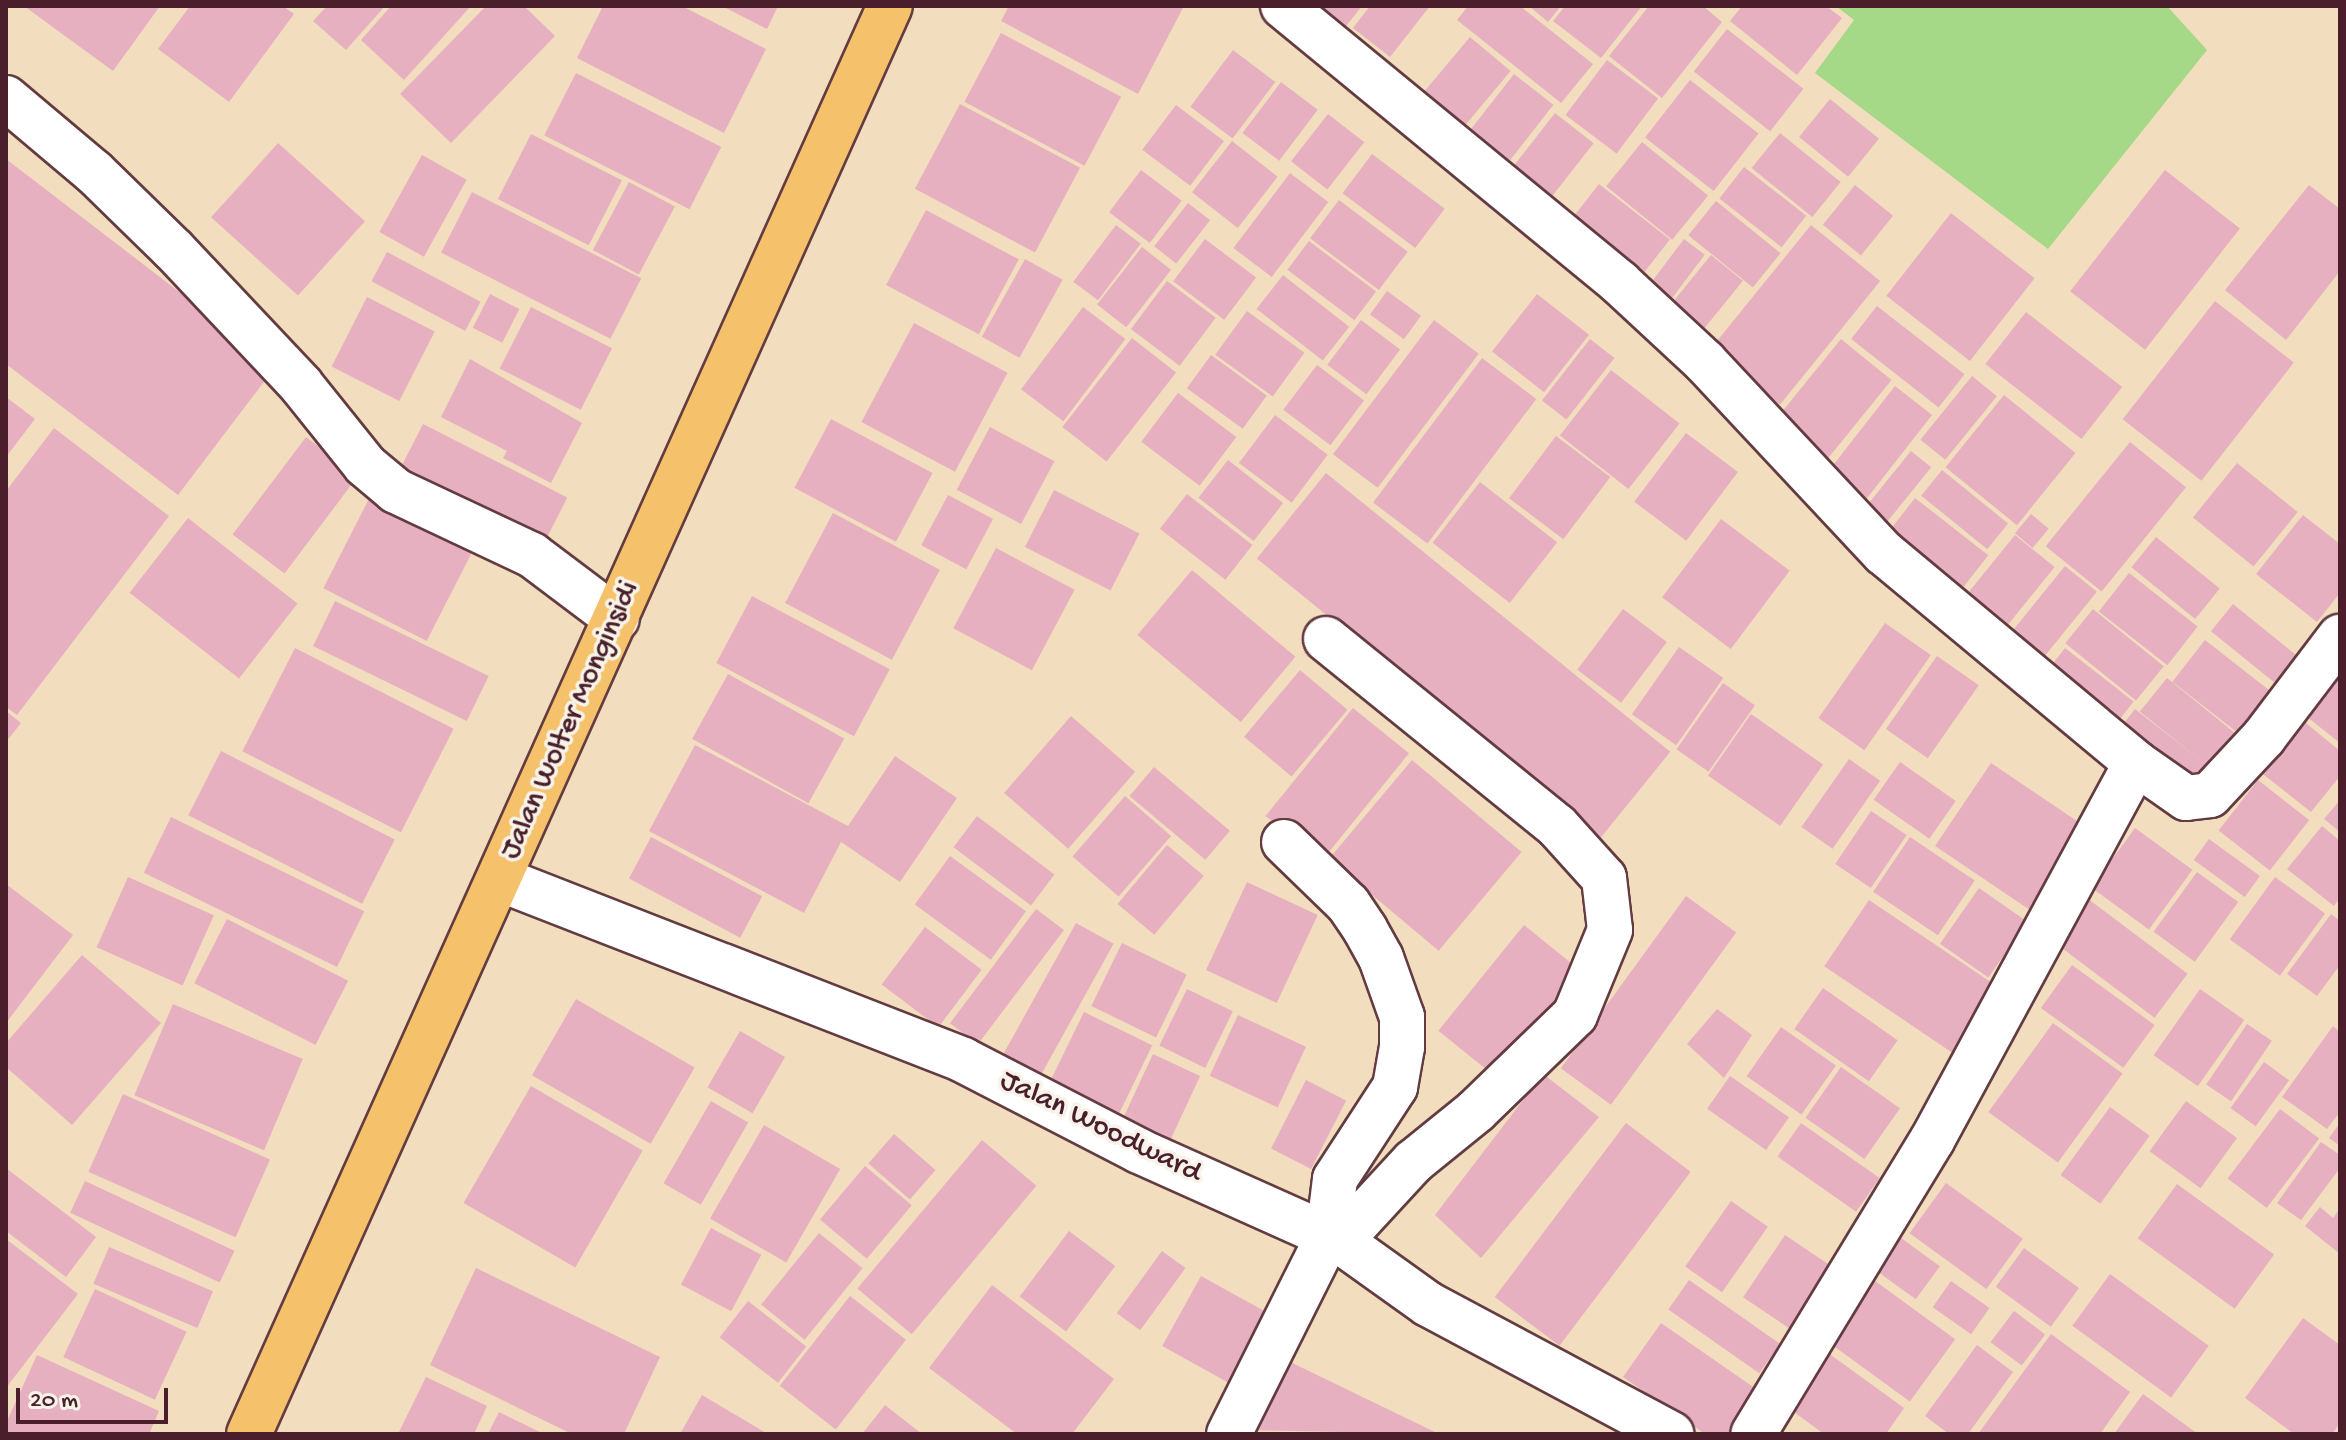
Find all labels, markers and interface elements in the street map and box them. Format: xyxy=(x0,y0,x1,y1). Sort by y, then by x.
street label: Jalan Wolter Monginsidi xyxy=(494,576,650,866)
street label: Jalan Woodward xyxy=(993,1064,1207,1192)
scale bar xyxy=(20,1372,172,1422)
text: 20 m xyxy=(30,1387,78,1416)

